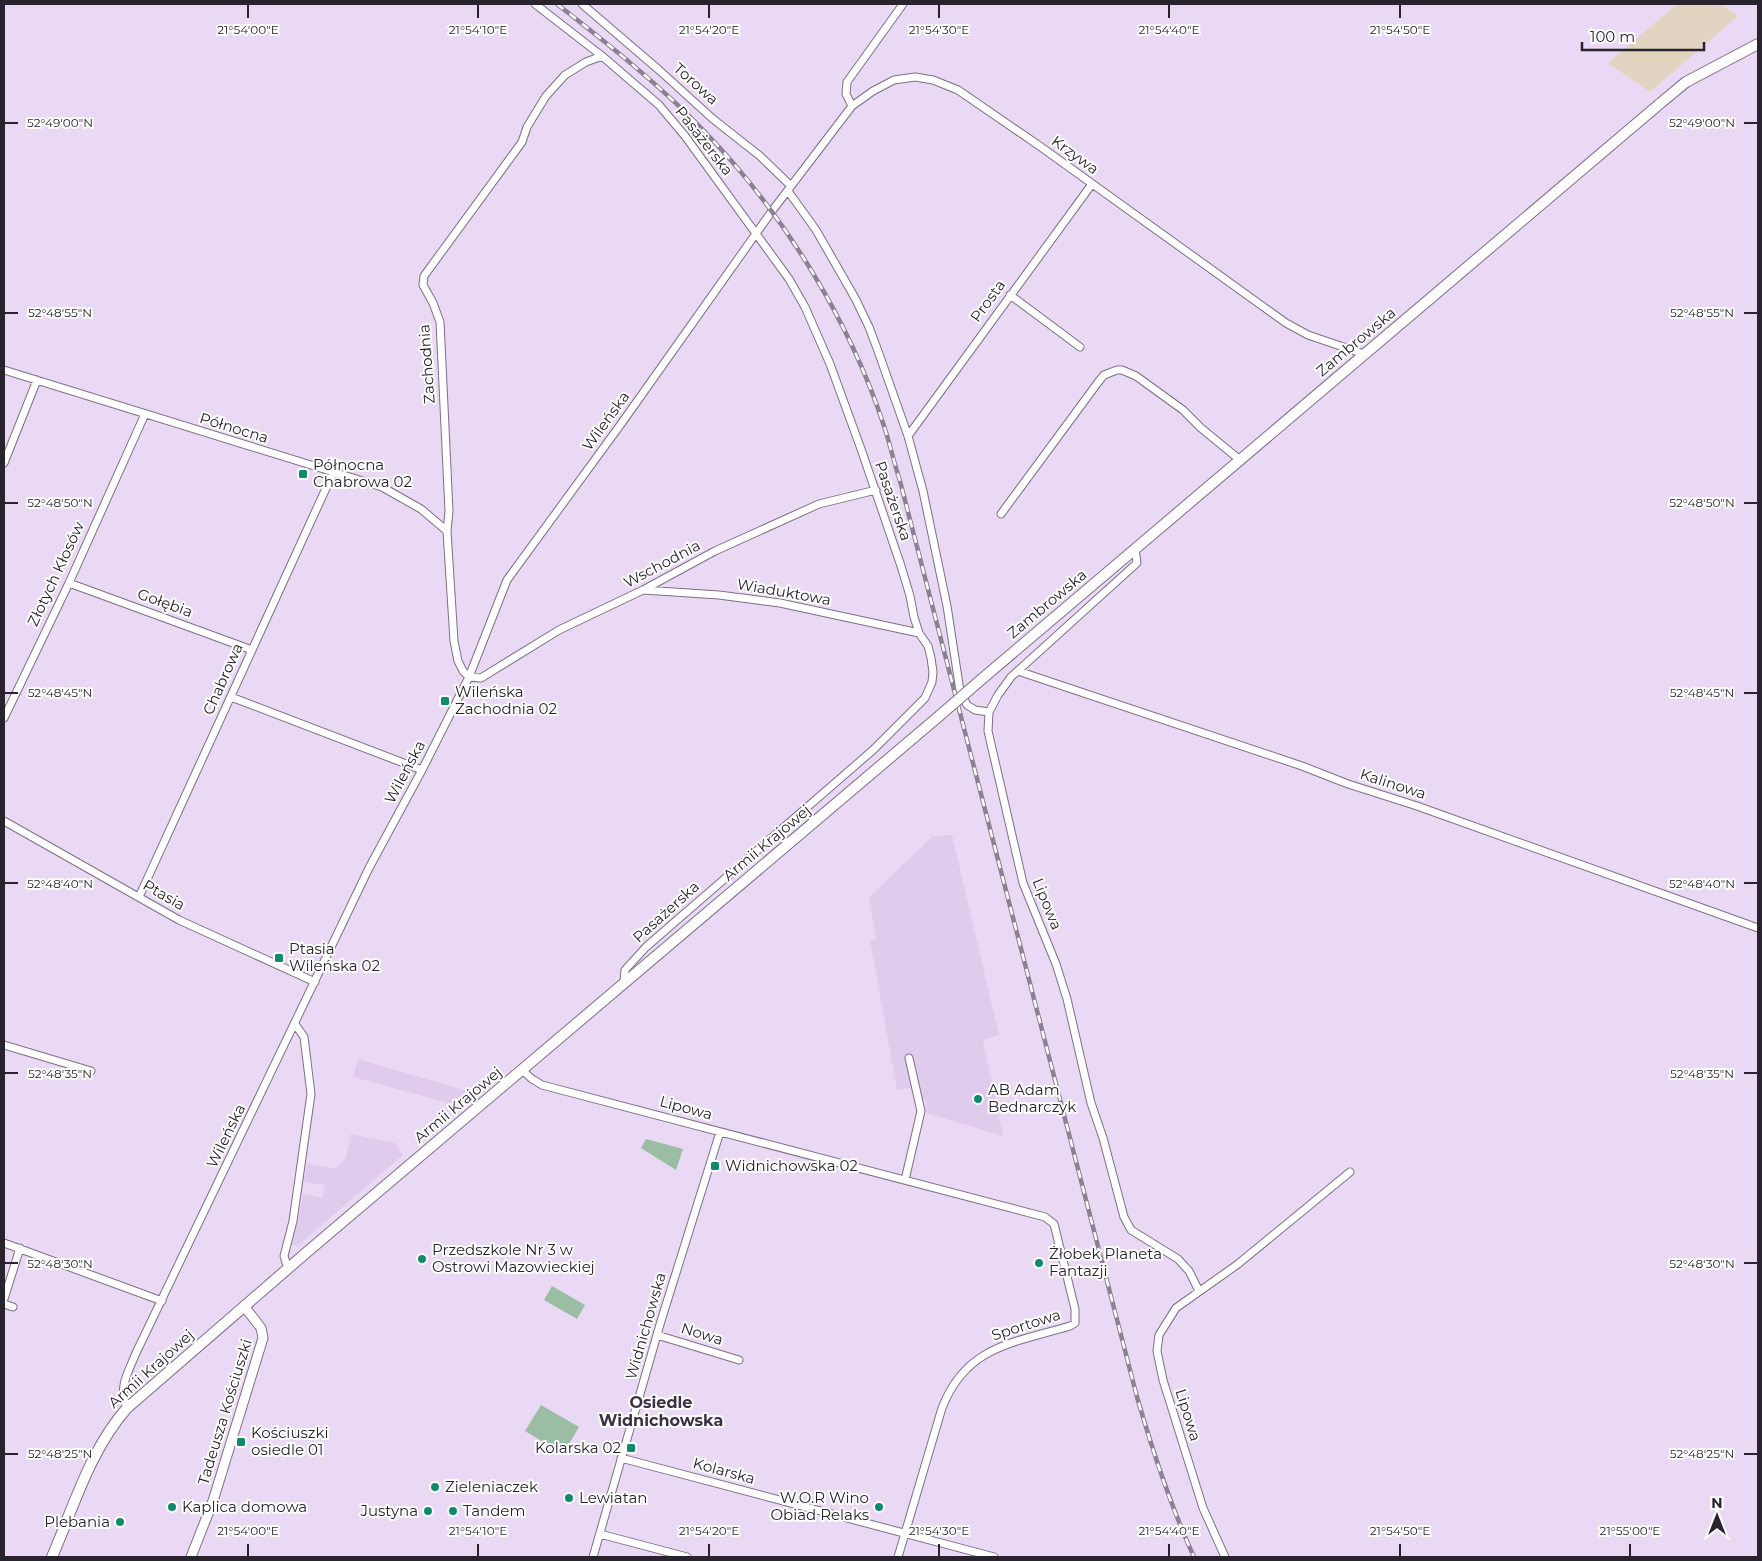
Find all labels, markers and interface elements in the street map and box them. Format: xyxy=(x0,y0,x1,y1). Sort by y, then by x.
scale bar xyxy=(1582,20,1704,52)
text: 21°54'00"E xyxy=(217,22,279,37)
text: 21°54'10"E xyxy=(449,22,507,37)
text: 21°54'20"E xyxy=(679,22,739,37)
text: 21°54'30"E xyxy=(909,22,969,37)
text: 21°54'40"E xyxy=(1138,22,1200,37)
text: 21°54'50"E xyxy=(1370,22,1430,37)
text: 100 m xyxy=(1590,27,1635,46)
street label: Torowa xyxy=(670,59,723,109)
street label: Pasażerska xyxy=(671,102,737,179)
text: 52°49'00"N xyxy=(27,115,93,130)
text: 52°49'00"N xyxy=(1669,115,1735,130)
street label: Krzywa xyxy=(1048,131,1103,178)
street label: Prosta xyxy=(966,276,1009,326)
street label: Zambrowska xyxy=(1312,303,1399,380)
text: 52°48'55"N xyxy=(28,305,92,320)
text: 52°48'55"N xyxy=(1670,305,1734,320)
street label: Zachodnia xyxy=(414,324,439,404)
street label: Wileńska xyxy=(578,387,633,454)
street label: Północna xyxy=(197,408,271,447)
place label: Północna Chabrowa 02 xyxy=(313,455,412,491)
street label: Pasażerska xyxy=(871,458,916,543)
marker: Północna Chabrowa 02 xyxy=(297,468,309,480)
text: 52°48'50"N xyxy=(27,495,93,510)
text: 52°48'50"N xyxy=(1669,495,1735,510)
street label: Złotych Kłosów xyxy=(23,518,88,629)
street label: Wschodnia xyxy=(620,535,703,592)
street label: Zambrowska xyxy=(1003,565,1090,642)
street label: Wiaduktowa xyxy=(736,574,833,609)
street label: Gołębia xyxy=(135,584,195,621)
street label: Chabrowa xyxy=(198,640,247,718)
place label: Wileńska Zachodnia 02 xyxy=(455,682,557,718)
text: 52°48'45"N xyxy=(28,685,92,700)
text: 52°48'45"N xyxy=(1670,685,1734,700)
marker: Wileńska Zachodnia 02 xyxy=(439,695,451,707)
street label: Wileńska xyxy=(380,737,429,807)
street label: Kalinowa xyxy=(1358,764,1429,803)
street label: Armii Krajowej xyxy=(719,800,814,885)
street label: Ptasia xyxy=(140,875,189,914)
street label: Lipowa xyxy=(1029,875,1066,932)
text: 52°48'40"N xyxy=(27,876,93,891)
text: 52°48'40"N xyxy=(1669,876,1735,891)
street label: Pasażerska xyxy=(628,877,703,947)
place label: Ptasia Wileńska 02 xyxy=(289,939,380,975)
marker: Ptasia Wileńska 02 xyxy=(273,952,285,964)
street label: Armii Krajowej xyxy=(410,1062,505,1147)
text: 52°48'35"N xyxy=(28,1066,92,1081)
text: 52°48'35"N xyxy=(1670,1066,1734,1081)
place label: AB Adam Bednarczyk xyxy=(988,1080,1076,1116)
street label: Lipowa xyxy=(658,1091,715,1124)
marker: AB Adam Bednarczyk xyxy=(972,1093,984,1105)
street label: Wileńska xyxy=(202,1101,249,1171)
place label: Widnichowska 02 xyxy=(725,1156,858,1175)
marker: Widnichowska 02 xyxy=(709,1160,721,1172)
place label: Przedszkole Nr 3 w Ostrowi Mazowieckiej xyxy=(432,1240,595,1276)
place label: Żłobek Planeta Fantazji xyxy=(1049,1244,1162,1280)
marker: Przedszkole Nr 3 w Ostrowi Mazowieckiej xyxy=(416,1253,428,1265)
text: 52°48'30"N xyxy=(27,1256,93,1271)
text: 52°48'30"N xyxy=(1669,1256,1735,1271)
marker: Żłobek Planeta Fantazji xyxy=(1033,1257,1045,1269)
street label: Widnichowska xyxy=(621,1270,670,1382)
street label: Sportowa xyxy=(989,1304,1063,1345)
street label: Nowa xyxy=(679,1318,726,1349)
street label: Armii Krajowej xyxy=(104,1325,197,1412)
street label: Tadeusza Kościuszki xyxy=(193,1337,256,1487)
street label: Lipowa xyxy=(1172,1386,1205,1443)
district label: Osiedle Widnichowska xyxy=(599,1393,723,1430)
place label: Kościuszki osiedle 01 xyxy=(251,1423,328,1459)
marker: Kościuszki osiedle 01 xyxy=(235,1436,247,1448)
place label: Kolarska 02 xyxy=(535,1438,621,1457)
marker: Kolarska 02 xyxy=(625,1442,637,1454)
text: 52°48'25"N xyxy=(28,1446,92,1461)
text: 52°48'25"N xyxy=(1670,1446,1734,1461)
street label: Kolarska xyxy=(691,1453,757,1488)
place label: Zieleniaczek xyxy=(445,1477,538,1496)
marker: Zieleniaczek xyxy=(429,1481,441,1493)
place label: Lewiatan xyxy=(579,1488,647,1507)
place label: W.O.R Wino Obiad Relaks xyxy=(770,1488,869,1524)
north arrow xyxy=(1692,1491,1742,1541)
marker: Lewiatan xyxy=(563,1492,575,1504)
text: N xyxy=(1711,1494,1723,1512)
place label: Kaplica domowa xyxy=(182,1497,307,1516)
marker: Kaplica domowa xyxy=(166,1501,178,1513)
place label: Justyna xyxy=(359,1501,418,1520)
place label: Tandem xyxy=(463,1501,525,1520)
marker: W.O.R Wino Obiad Relaks xyxy=(873,1501,885,1513)
marker: Justyna xyxy=(422,1505,434,1517)
marker: Tandem xyxy=(447,1505,459,1517)
place label: Plebania xyxy=(44,1512,110,1531)
marker: Plebania xyxy=(114,1516,126,1528)
text: 21°54'00"E xyxy=(217,1523,279,1538)
text: 21°54'10"E xyxy=(449,1523,507,1538)
text: 21°54'20"E xyxy=(679,1523,739,1538)
text: 21°54'30"E xyxy=(909,1523,969,1538)
text: 21°54'40"E xyxy=(1138,1523,1200,1538)
text: 21°54'50"E xyxy=(1370,1523,1430,1538)
text: 21°55'00"E xyxy=(1600,1523,1660,1538)

